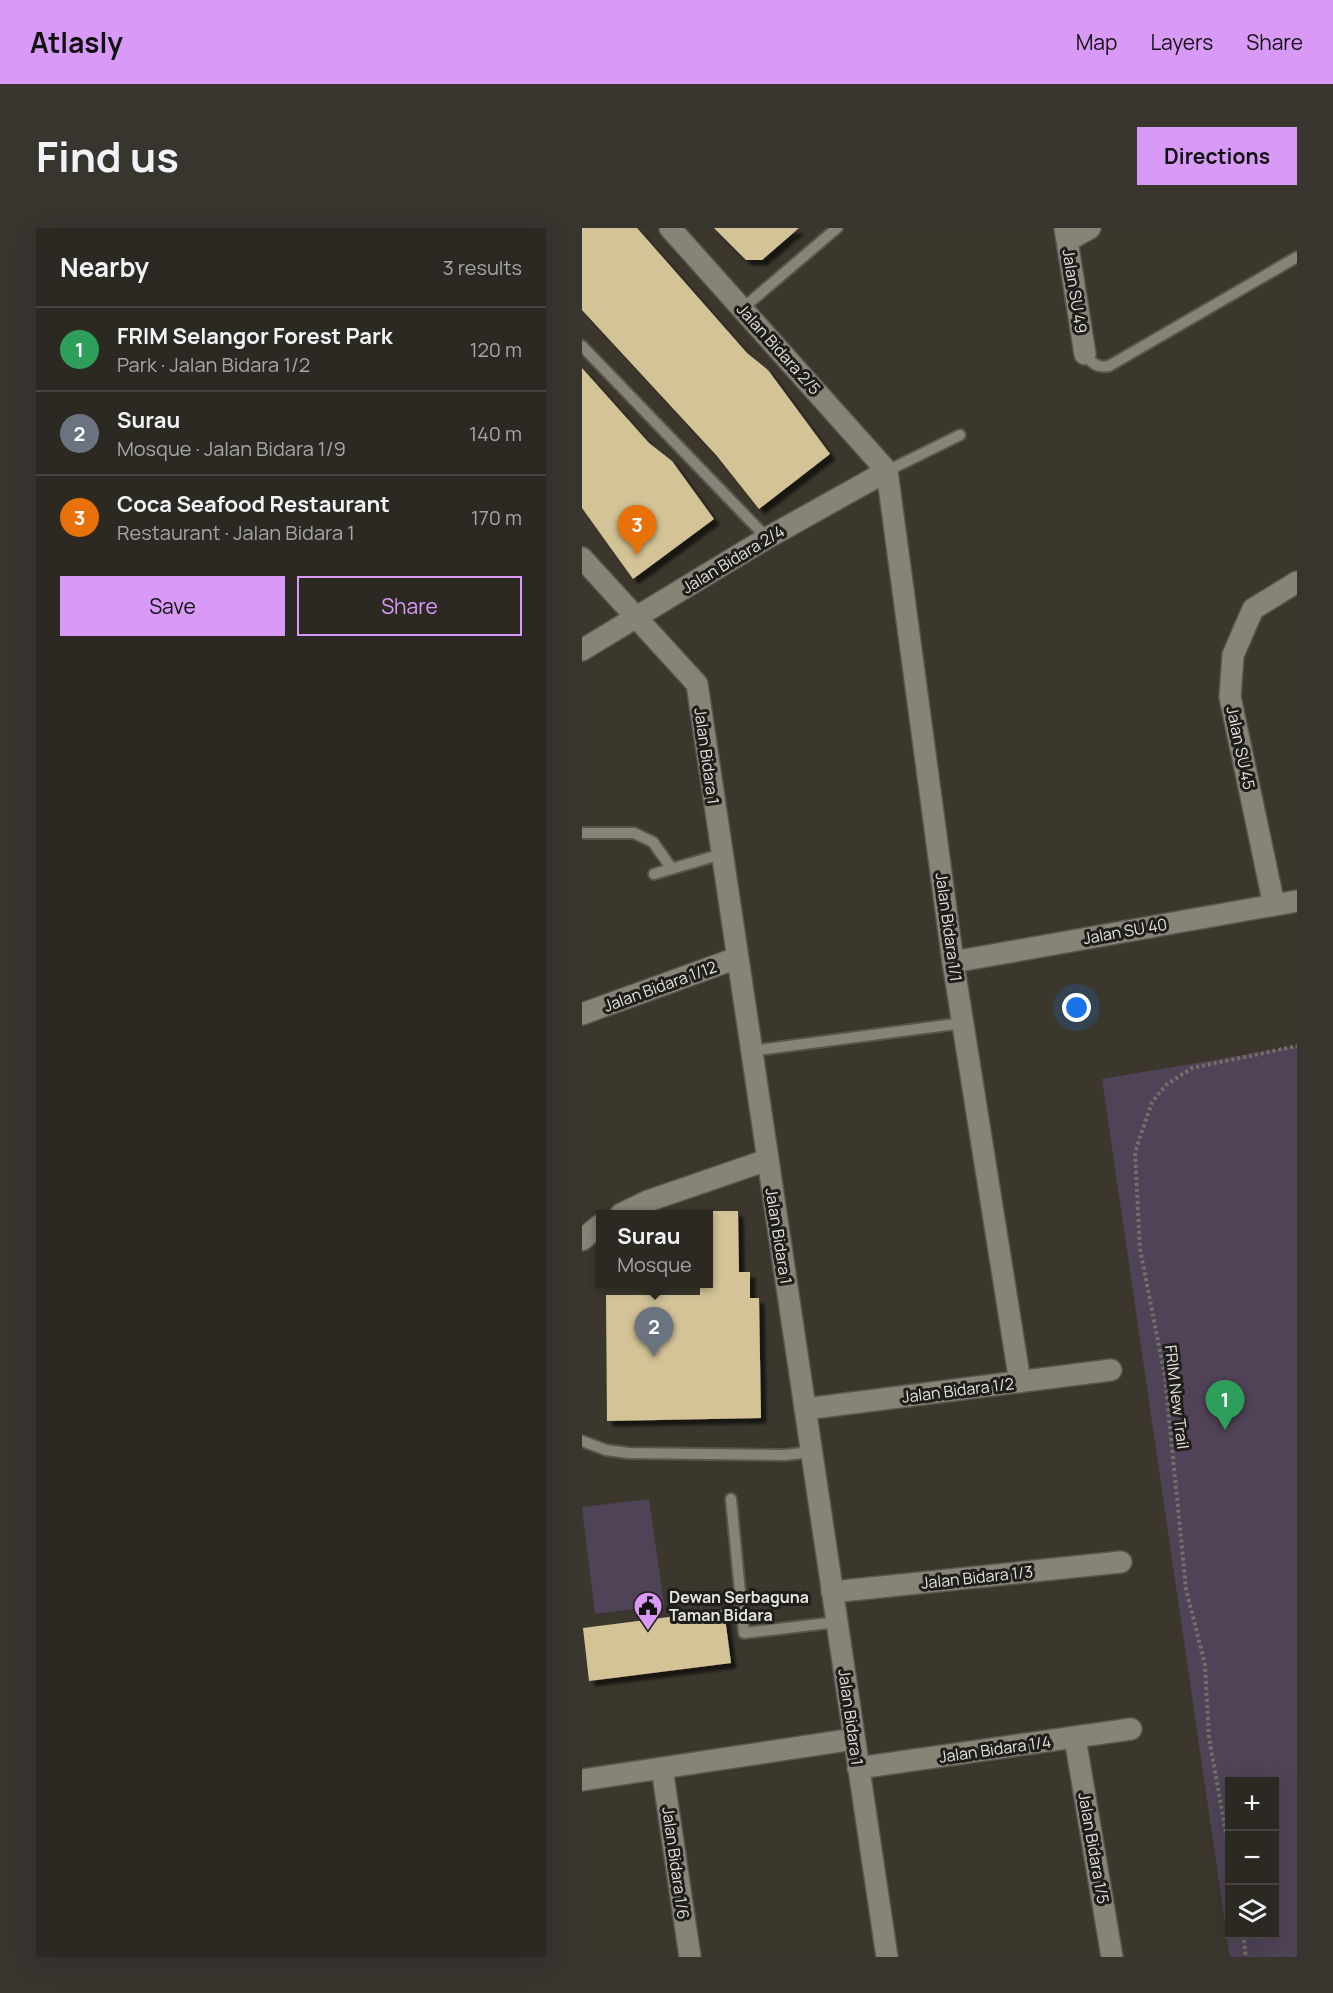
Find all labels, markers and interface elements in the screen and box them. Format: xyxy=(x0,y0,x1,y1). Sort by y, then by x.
text: Atlasly xyxy=(30,23,123,61)
text: Map xyxy=(1076,28,1117,56)
text: Layers xyxy=(1150,28,1213,56)
text: Share xyxy=(1246,28,1303,56)
text: Find us xyxy=(36,127,179,185)
button: Directions xyxy=(1137,127,1297,185)
street label: Jalan SU 49 xyxy=(1057,247,1093,335)
text: Nearby xyxy=(60,249,149,285)
text: 3 results xyxy=(443,254,522,281)
street label: Jalan Bidara 2/5 xyxy=(732,299,826,399)
text: FRIM Selangor Forest Park xyxy=(117,321,393,351)
text: 1 xyxy=(75,336,84,363)
text: 120 m xyxy=(470,336,522,363)
text: Park · Jalan Bidara 1/2 xyxy=(117,351,310,378)
text: Surau xyxy=(117,405,180,435)
text: 2 xyxy=(74,420,85,447)
text: 140 m xyxy=(469,420,522,447)
text: Mosque · Jalan Bidara 1/9 xyxy=(117,435,346,462)
text: Coca Seafood Restaurant xyxy=(117,489,390,519)
text: 3 xyxy=(74,504,85,531)
text: 170 m xyxy=(471,504,522,531)
pin: 3 xyxy=(618,506,656,555)
text: Restaurant · Jalan Bidara 1 xyxy=(117,519,355,546)
street label: Jalan Bidara 2/4 xyxy=(678,520,788,598)
button: Save xyxy=(60,576,285,636)
button: Share xyxy=(297,576,522,636)
street label: Jalan SU 45 xyxy=(1221,704,1261,792)
street label: Jalan Bidara 1 xyxy=(689,706,725,806)
street label: Jalan Bidara 1/1 xyxy=(930,871,968,983)
street label: Jalan SU 40 xyxy=(1081,913,1169,949)
street label: Jalan Bidara 1/12 xyxy=(600,955,720,1017)
your location xyxy=(1062,993,1091,1022)
street label: Jalan Bidara 1 xyxy=(761,1186,797,1286)
popup xyxy=(596,1210,713,1288)
text: Surau xyxy=(617,1221,680,1251)
text: Mosque xyxy=(617,1251,692,1278)
pin: 2 xyxy=(634,1308,674,1357)
street label: FRIM New Trail xyxy=(1160,1344,1194,1450)
street label: Jalan Bidara 1/2 xyxy=(901,1372,1015,1408)
pin: 1 xyxy=(1206,1380,1244,1430)
street label: Jalan Bidara 1/3 xyxy=(920,1560,1034,1594)
place label: Dewan Serbaguna Taman Bidara xyxy=(669,1586,809,1626)
public building icon: Dewan Serbaguna Taman Bidara xyxy=(632,1590,664,1632)
street label: Jalan Bidara 1 xyxy=(833,1667,869,1767)
street label: Jalan Bidara 1/4 xyxy=(938,1730,1052,1768)
map controls xyxy=(1225,1777,1279,1939)
button: + xyxy=(1225,1777,1279,1831)
street label: Jalan Bidara 1/5 xyxy=(1073,1791,1115,1905)
street label: Jalan Bidara 1/6 xyxy=(657,1805,695,1921)
button: − xyxy=(1225,1831,1279,1885)
button: layers xyxy=(1225,1885,1279,1939)

